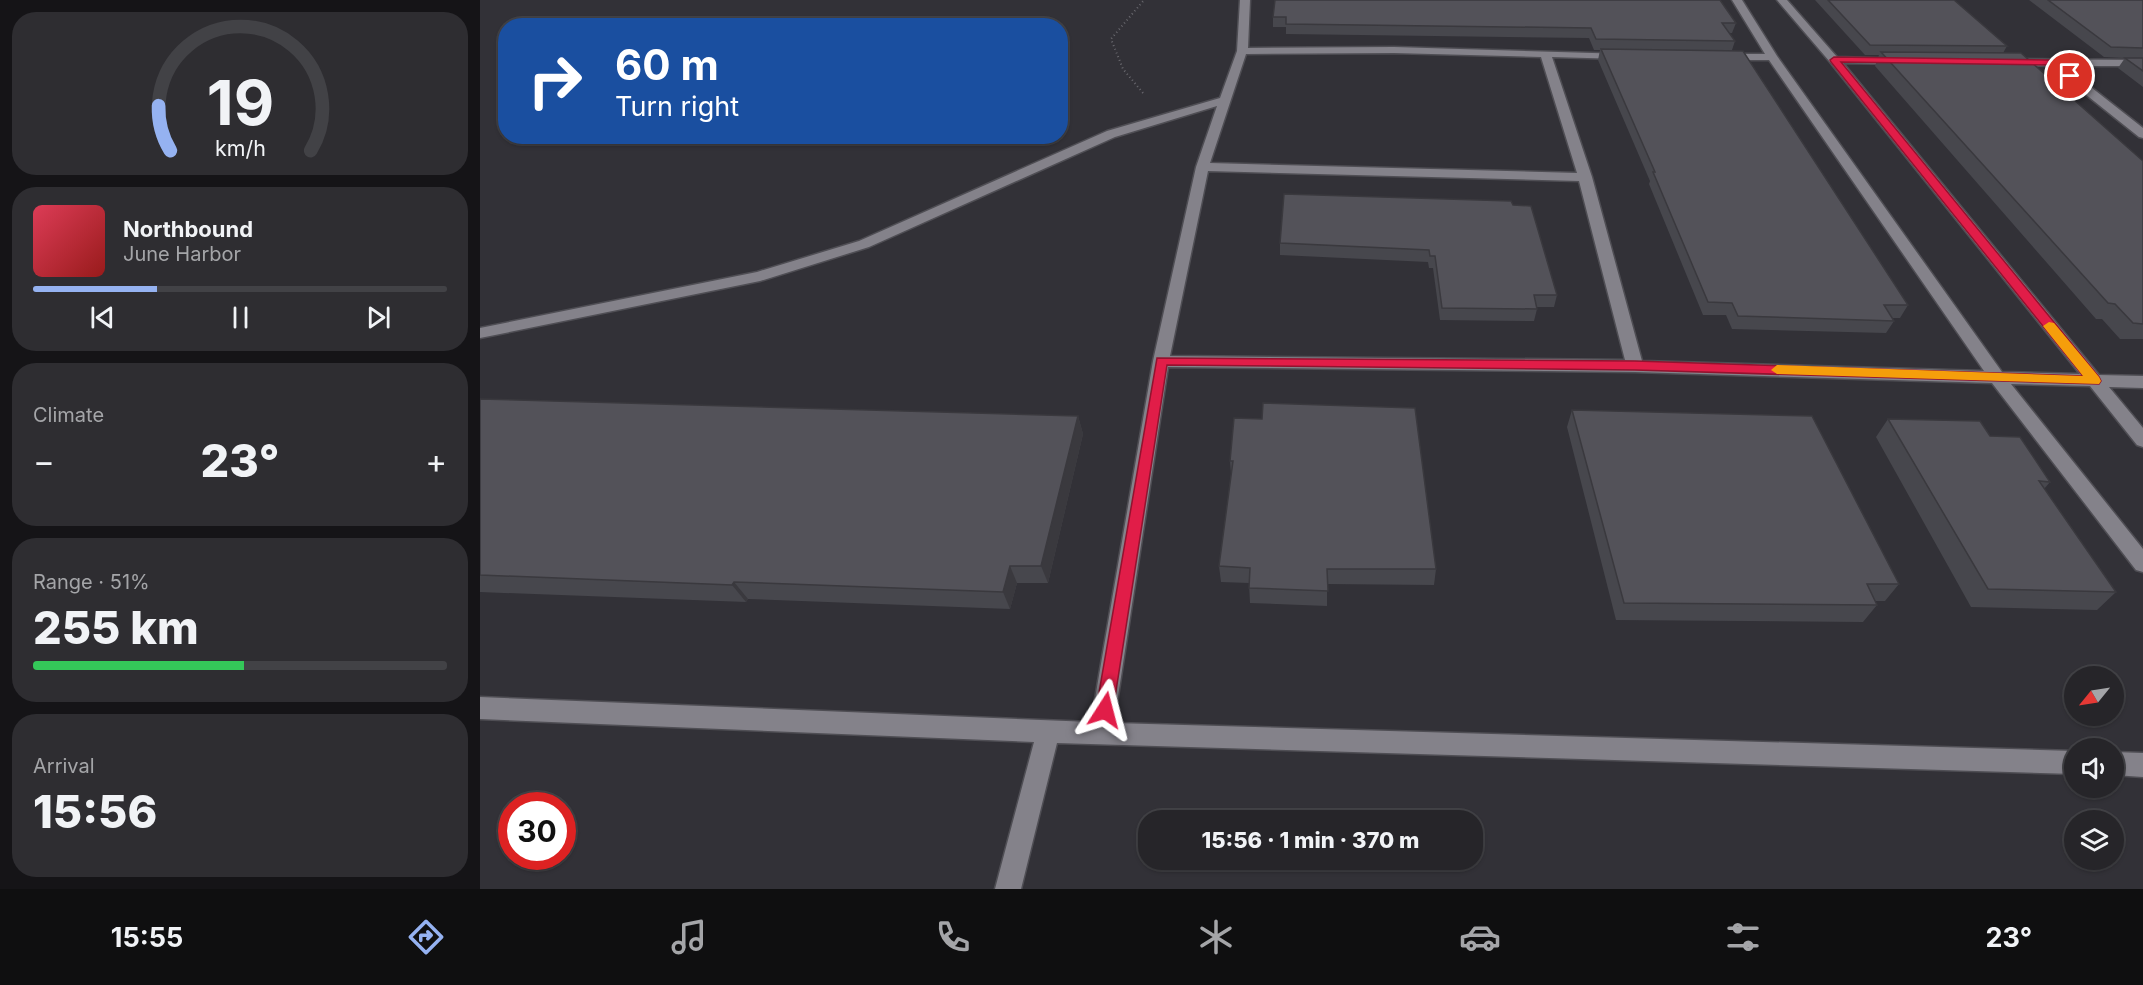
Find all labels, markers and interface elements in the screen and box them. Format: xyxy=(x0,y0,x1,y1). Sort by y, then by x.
text: 60 m xyxy=(615,39,719,90)
icon: right xyxy=(516,42,594,120)
pin xyxy=(2044,50,2095,101)
icon: arrive xyxy=(2053,59,2086,92)
text: 19 xyxy=(206,65,274,140)
text: Turn right xyxy=(615,90,739,123)
text: km/h xyxy=(215,135,265,161)
text: Northbound xyxy=(123,216,253,242)
text: June Harbor xyxy=(123,242,241,266)
icon: previous xyxy=(86,301,119,334)
icon: pause xyxy=(224,301,257,334)
icon: next xyxy=(362,301,395,334)
text: Climate xyxy=(33,403,104,427)
text: 23° xyxy=(201,433,279,488)
text: − xyxy=(33,441,55,481)
text: + xyxy=(425,441,447,481)
text: Range · 51% xyxy=(33,570,150,594)
text: 255 km xyxy=(33,600,199,655)
north arrow xyxy=(2064,666,2124,726)
map controls xyxy=(2064,666,2124,870)
position arrow xyxy=(1073,678,1137,742)
button: sound xyxy=(2064,738,2124,798)
text: Arrival xyxy=(33,754,95,778)
text: 15:56 xyxy=(33,784,157,839)
speed limit sign: 30 xyxy=(498,792,576,870)
button: layers xyxy=(2064,810,2124,870)
text: 15:56 · 1 min · 370 m xyxy=(1201,827,1420,853)
icon: directions xyxy=(405,916,447,958)
icon: music xyxy=(668,916,710,958)
icon: phone xyxy=(932,916,974,958)
icon: climate xyxy=(1195,916,1237,958)
icon: car xyxy=(1459,916,1501,958)
icon: filters xyxy=(1722,916,1764,958)
text: 15:55 xyxy=(111,921,183,954)
text: 23° xyxy=(1986,921,2032,954)

